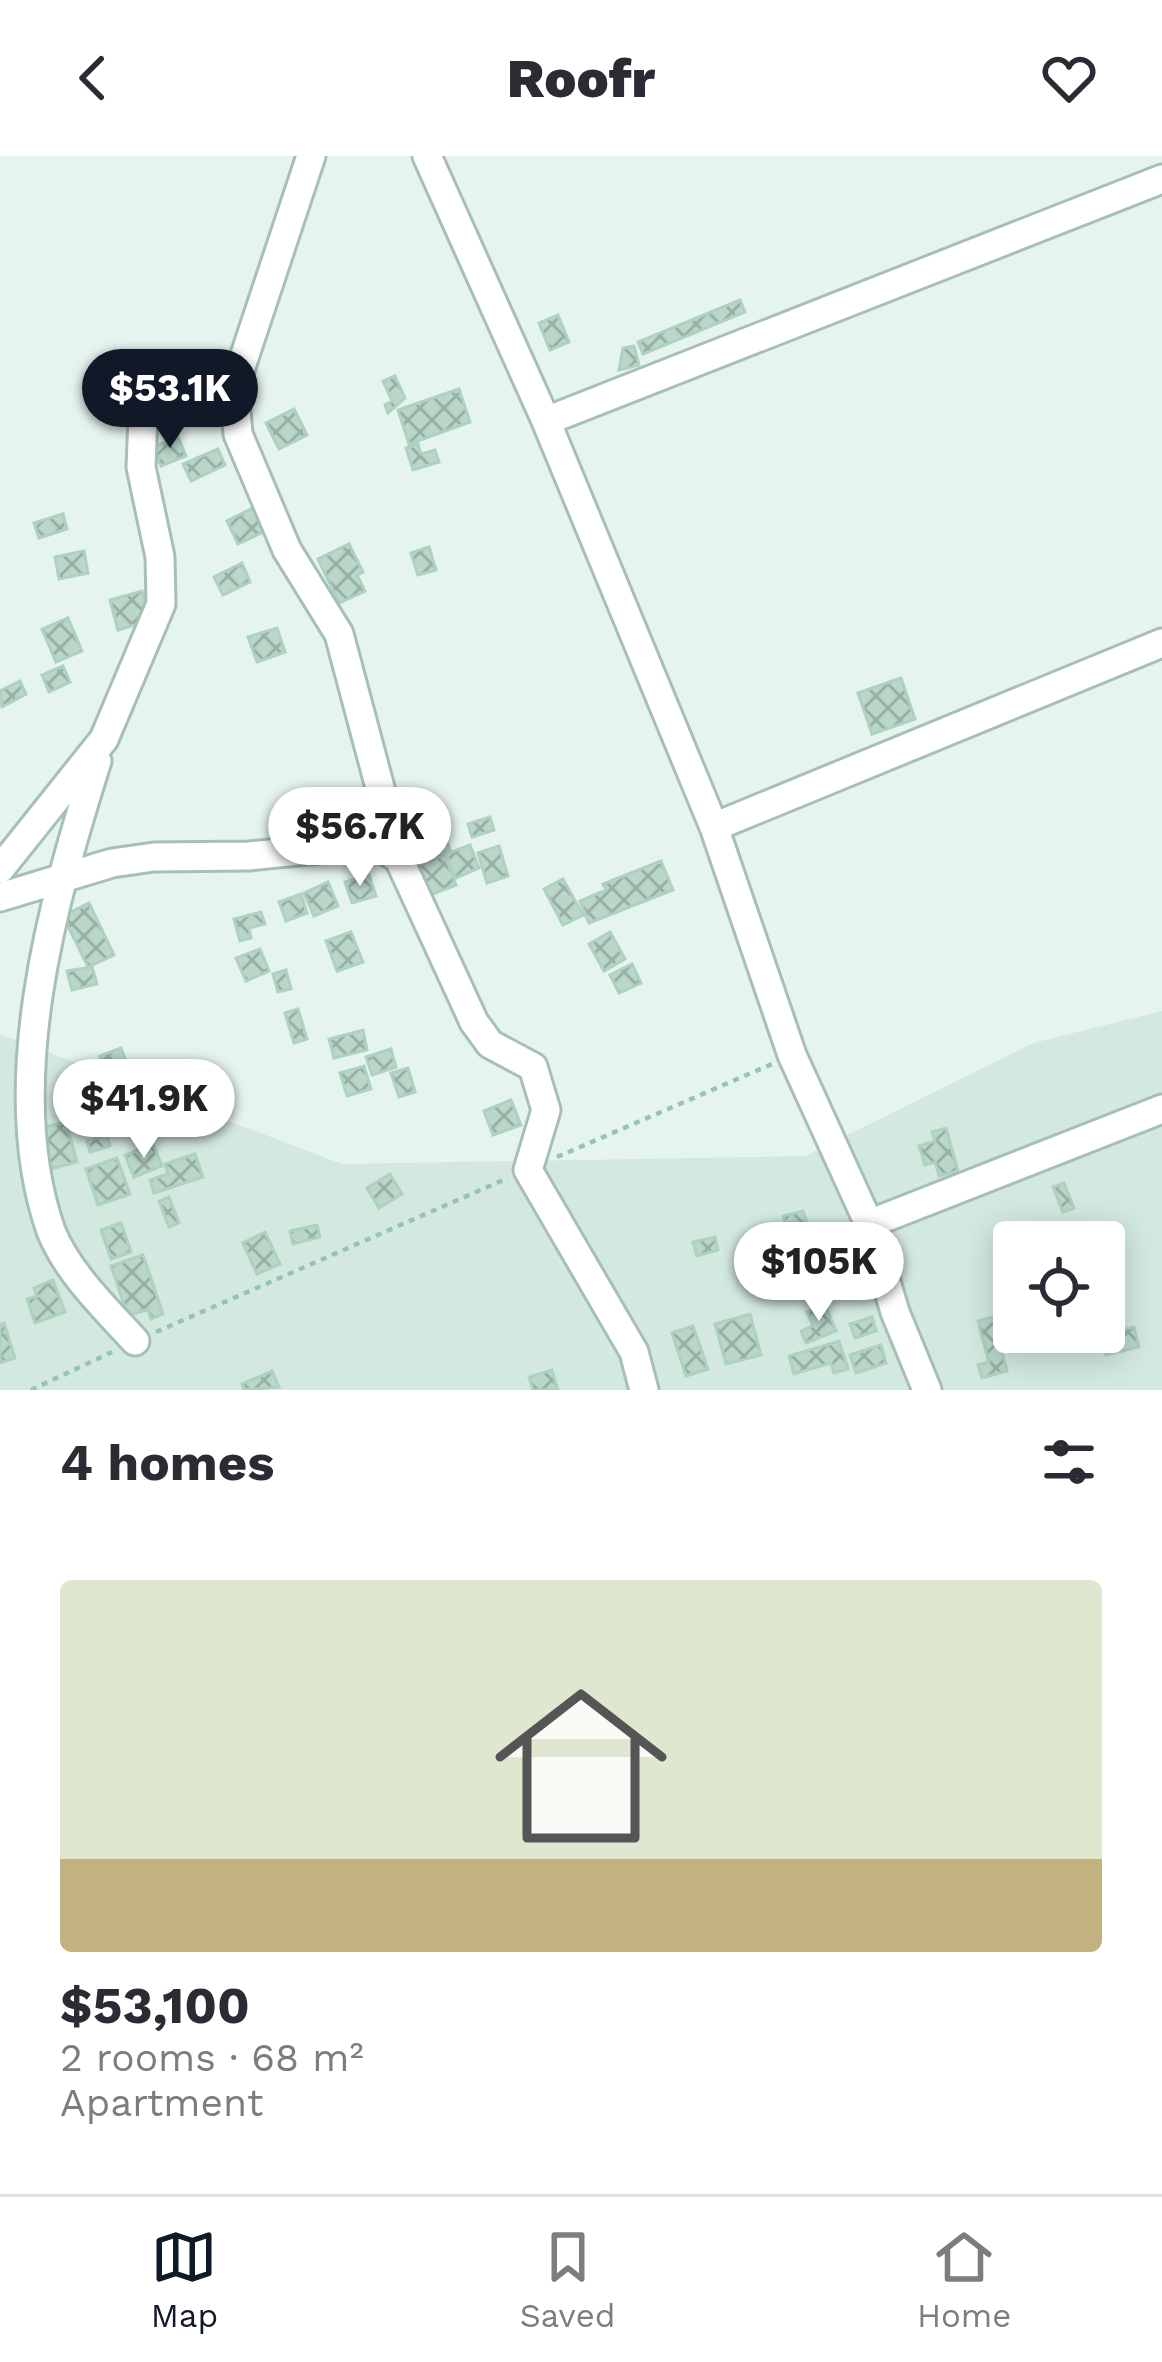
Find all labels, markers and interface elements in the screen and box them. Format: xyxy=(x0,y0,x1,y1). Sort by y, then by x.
icon: back xyxy=(60,45,126,111)
icon: heart xyxy=(1036,45,1102,111)
text: Roofr xyxy=(507,47,655,110)
pin: $53.1K xyxy=(72,349,268,451)
text: $53.1K xyxy=(109,365,231,410)
pin: $56.7K xyxy=(262,787,458,889)
text: $56.7K xyxy=(295,803,425,848)
pin: $41.9K xyxy=(46,1059,242,1161)
text: $41.9K xyxy=(80,1075,208,1120)
map controls xyxy=(993,1221,1125,1353)
button: locate xyxy=(993,1221,1125,1353)
pin: $105K xyxy=(735,1222,903,1324)
text: $105K xyxy=(761,1238,877,1283)
icon: filters xyxy=(1036,1429,1102,1495)
text: 4 homes xyxy=(60,1433,274,1492)
icon: home xyxy=(473,1658,689,1874)
text: $53,100 xyxy=(60,1976,250,2035)
text: 2 rooms · 68 m² xyxy=(60,2035,364,2080)
text: Apartment xyxy=(60,2080,263,2125)
tab: Map xyxy=(151,2224,218,2335)
tab: Saved xyxy=(520,2224,615,2335)
tab: Home xyxy=(917,2224,1011,2335)

